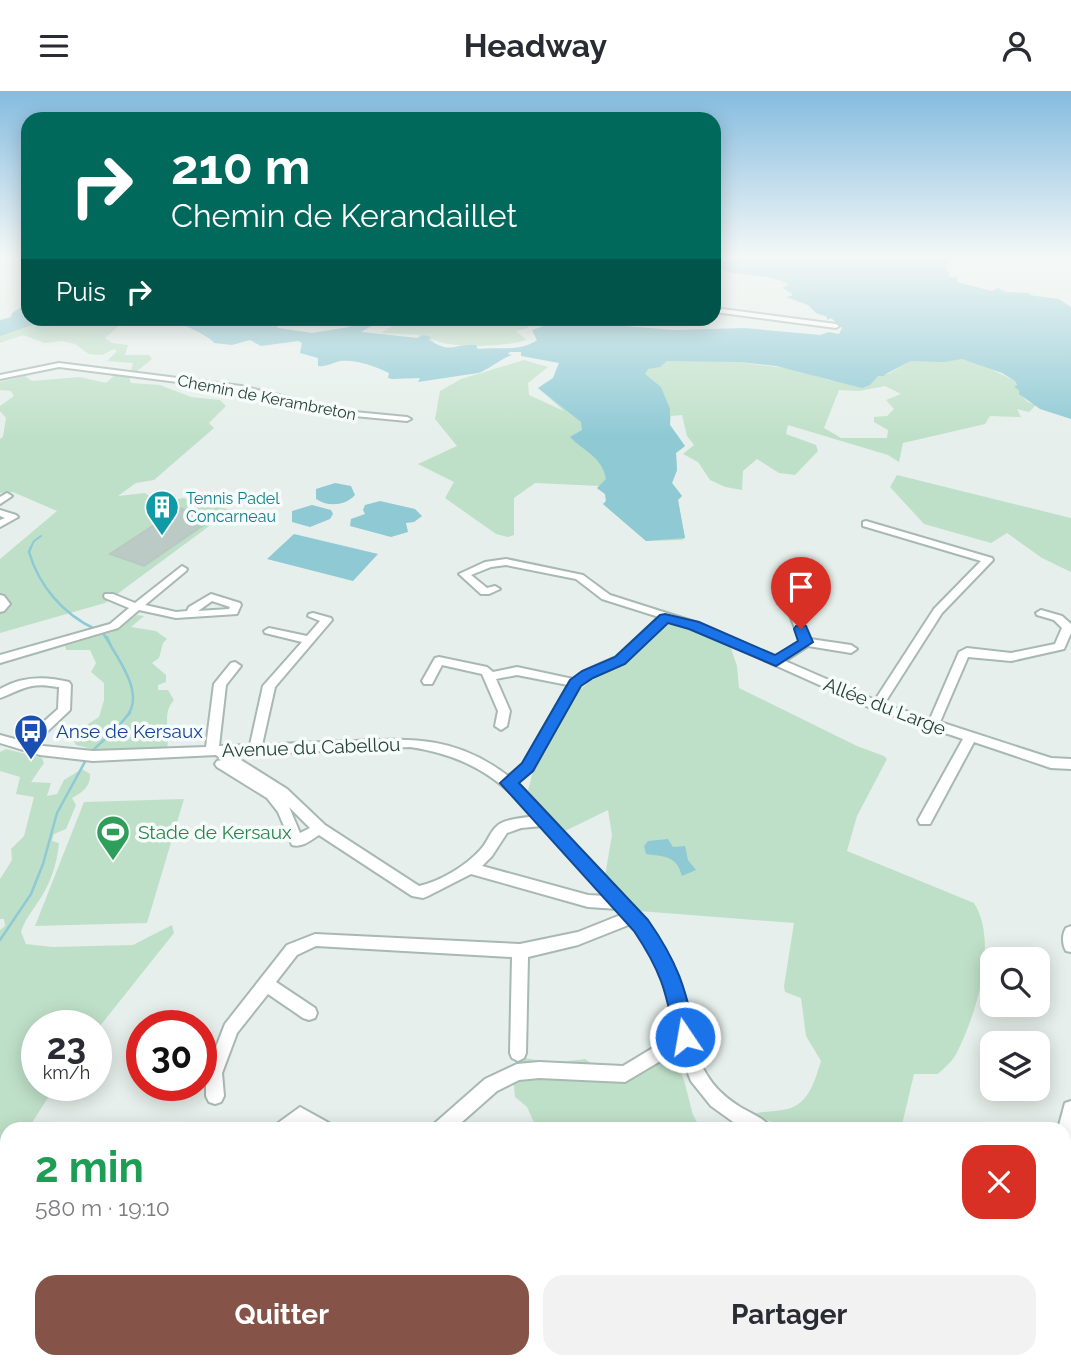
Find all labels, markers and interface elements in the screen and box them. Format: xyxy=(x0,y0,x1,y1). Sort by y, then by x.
icon: menu xyxy=(35,27,73,65)
text: Headway xyxy=(464,27,607,64)
icon: person xyxy=(998,27,1036,65)
text: 210 m xyxy=(171,138,310,195)
icon: right xyxy=(56,140,147,231)
text: Chemin de Kerandaillet xyxy=(171,197,517,234)
icon: right xyxy=(120,273,158,311)
text: Puis xyxy=(56,277,106,307)
street label: Chemin de Kerambreton xyxy=(176,371,358,424)
building icon: Tennis Padel Concarneau xyxy=(143,488,181,537)
place label: Tennis Padel Concarneau xyxy=(186,489,280,526)
pin xyxy=(771,557,831,629)
icon: arrive xyxy=(782,568,820,606)
street label: Allée du Large xyxy=(821,673,949,739)
bus stop icon: Anse de Kersaux xyxy=(12,712,50,761)
place label: Anse de Kersaux xyxy=(56,720,203,742)
street label: Avenue du Cabellou xyxy=(221,733,401,761)
sports icon: Stade de Kersaux xyxy=(94,813,132,862)
place label: Stade de Kersaux xyxy=(138,821,292,843)
map controls xyxy=(980,947,1050,1101)
button: search xyxy=(980,947,1050,1017)
position arrow xyxy=(648,1000,722,1074)
speed limit sign: 30 xyxy=(126,1010,217,1101)
text: 23 xyxy=(47,1026,86,1067)
button: layers xyxy=(980,1031,1050,1101)
text: km/h xyxy=(43,1062,90,1083)
text: 2 min xyxy=(35,1143,144,1192)
button: close xyxy=(962,1145,1036,1219)
text: 580 m · 19:10 xyxy=(35,1194,170,1221)
button: Quitter xyxy=(35,1275,529,1355)
button: Partager xyxy=(543,1275,1036,1355)

